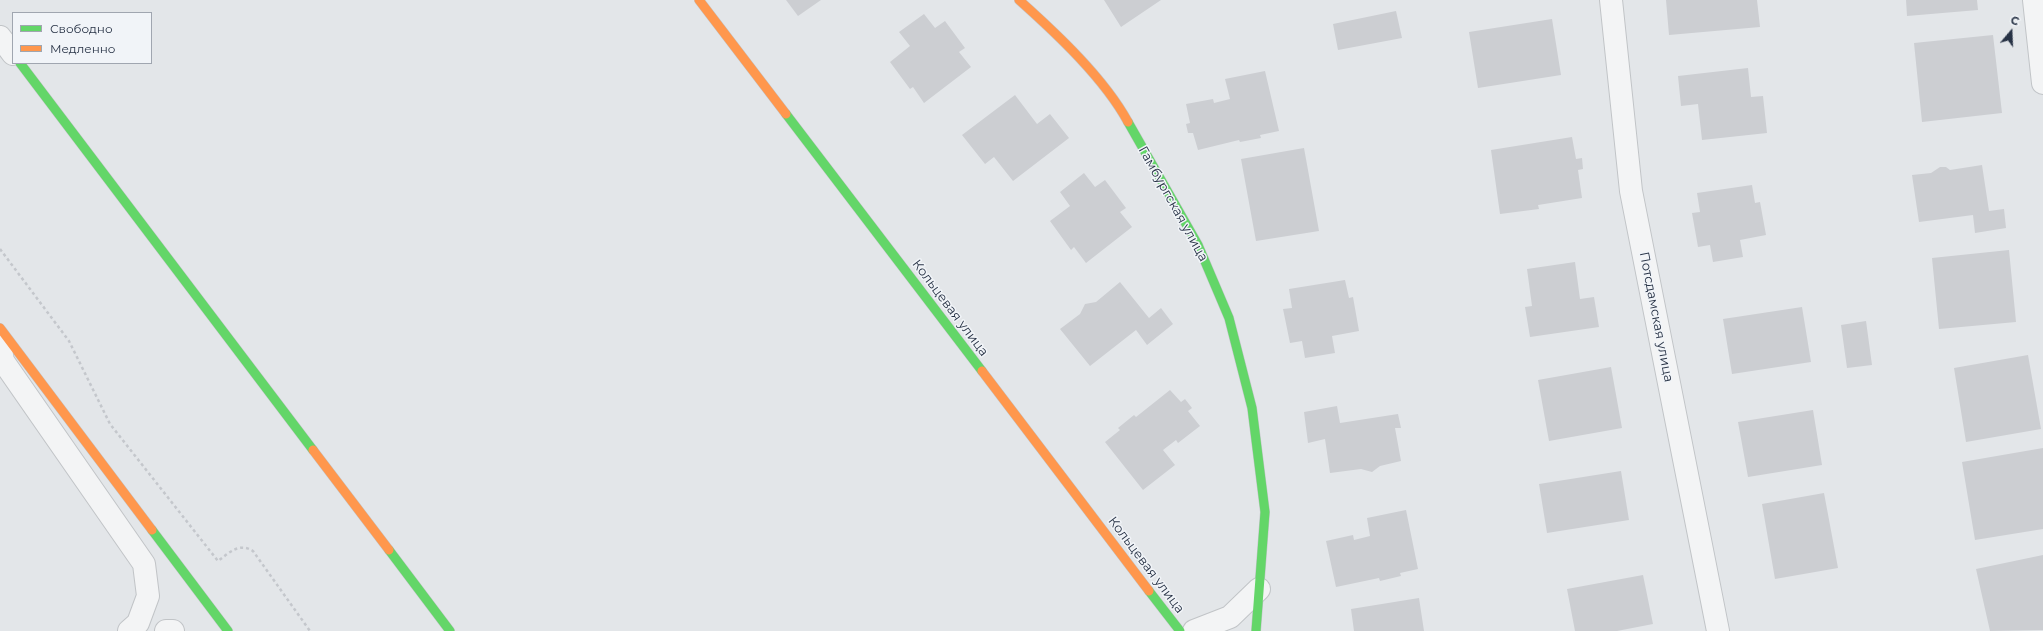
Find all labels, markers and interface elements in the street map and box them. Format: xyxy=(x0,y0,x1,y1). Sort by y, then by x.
legend xyxy=(12,12,152,64)
north arrow xyxy=(1991,12,2031,52)
text: С xyxy=(2009,13,2021,29)
text: Свободно xyxy=(50,21,113,36)
text: Медленно xyxy=(50,41,115,56)
street label: Гамбургская улица xyxy=(1135,144,1211,264)
street label: Потсдамская улица xyxy=(1636,251,1676,383)
street label: Кольцевая улица xyxy=(909,257,991,359)
street label: Кольцевая улица xyxy=(1105,514,1187,616)

